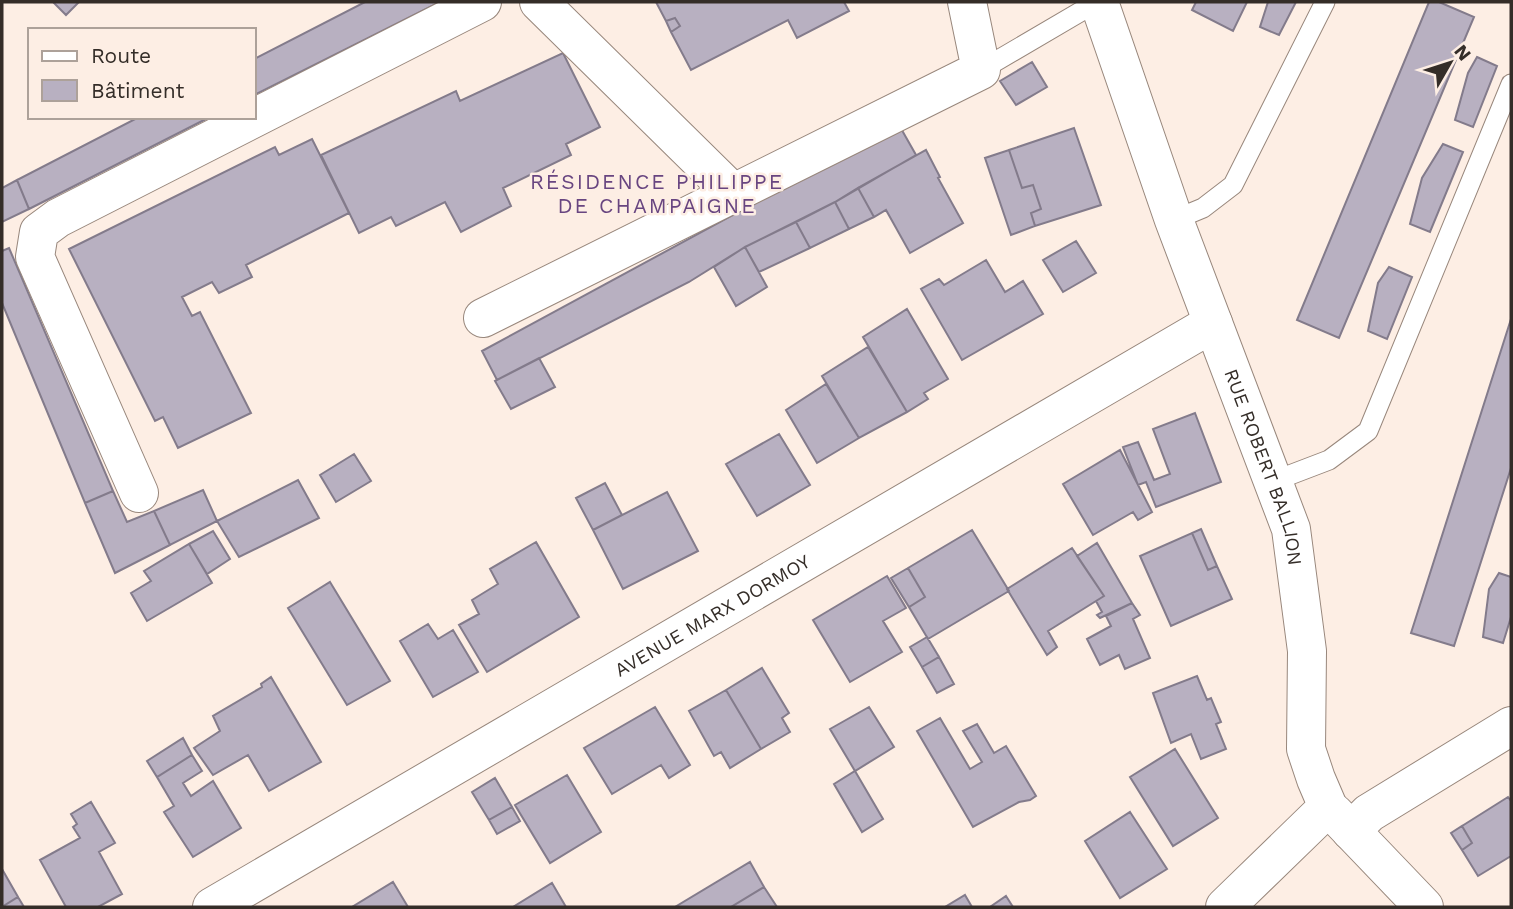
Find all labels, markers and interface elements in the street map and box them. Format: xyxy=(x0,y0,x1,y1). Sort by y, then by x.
legend xyxy=(28,28,256,119)
north arrow xyxy=(1415,28,1485,98)
text: N xyxy=(1449,40,1476,65)
text: Route xyxy=(91,43,151,68)
text: Bâtiment xyxy=(91,78,185,103)
district label: RÉSIDENCE PHILIPPE DE CHAMPAIGNE xyxy=(530,169,784,218)
street label: RUE ROBERT BALLION xyxy=(1219,366,1307,567)
street label: AVENUE MARX DORMOY xyxy=(610,550,814,682)

